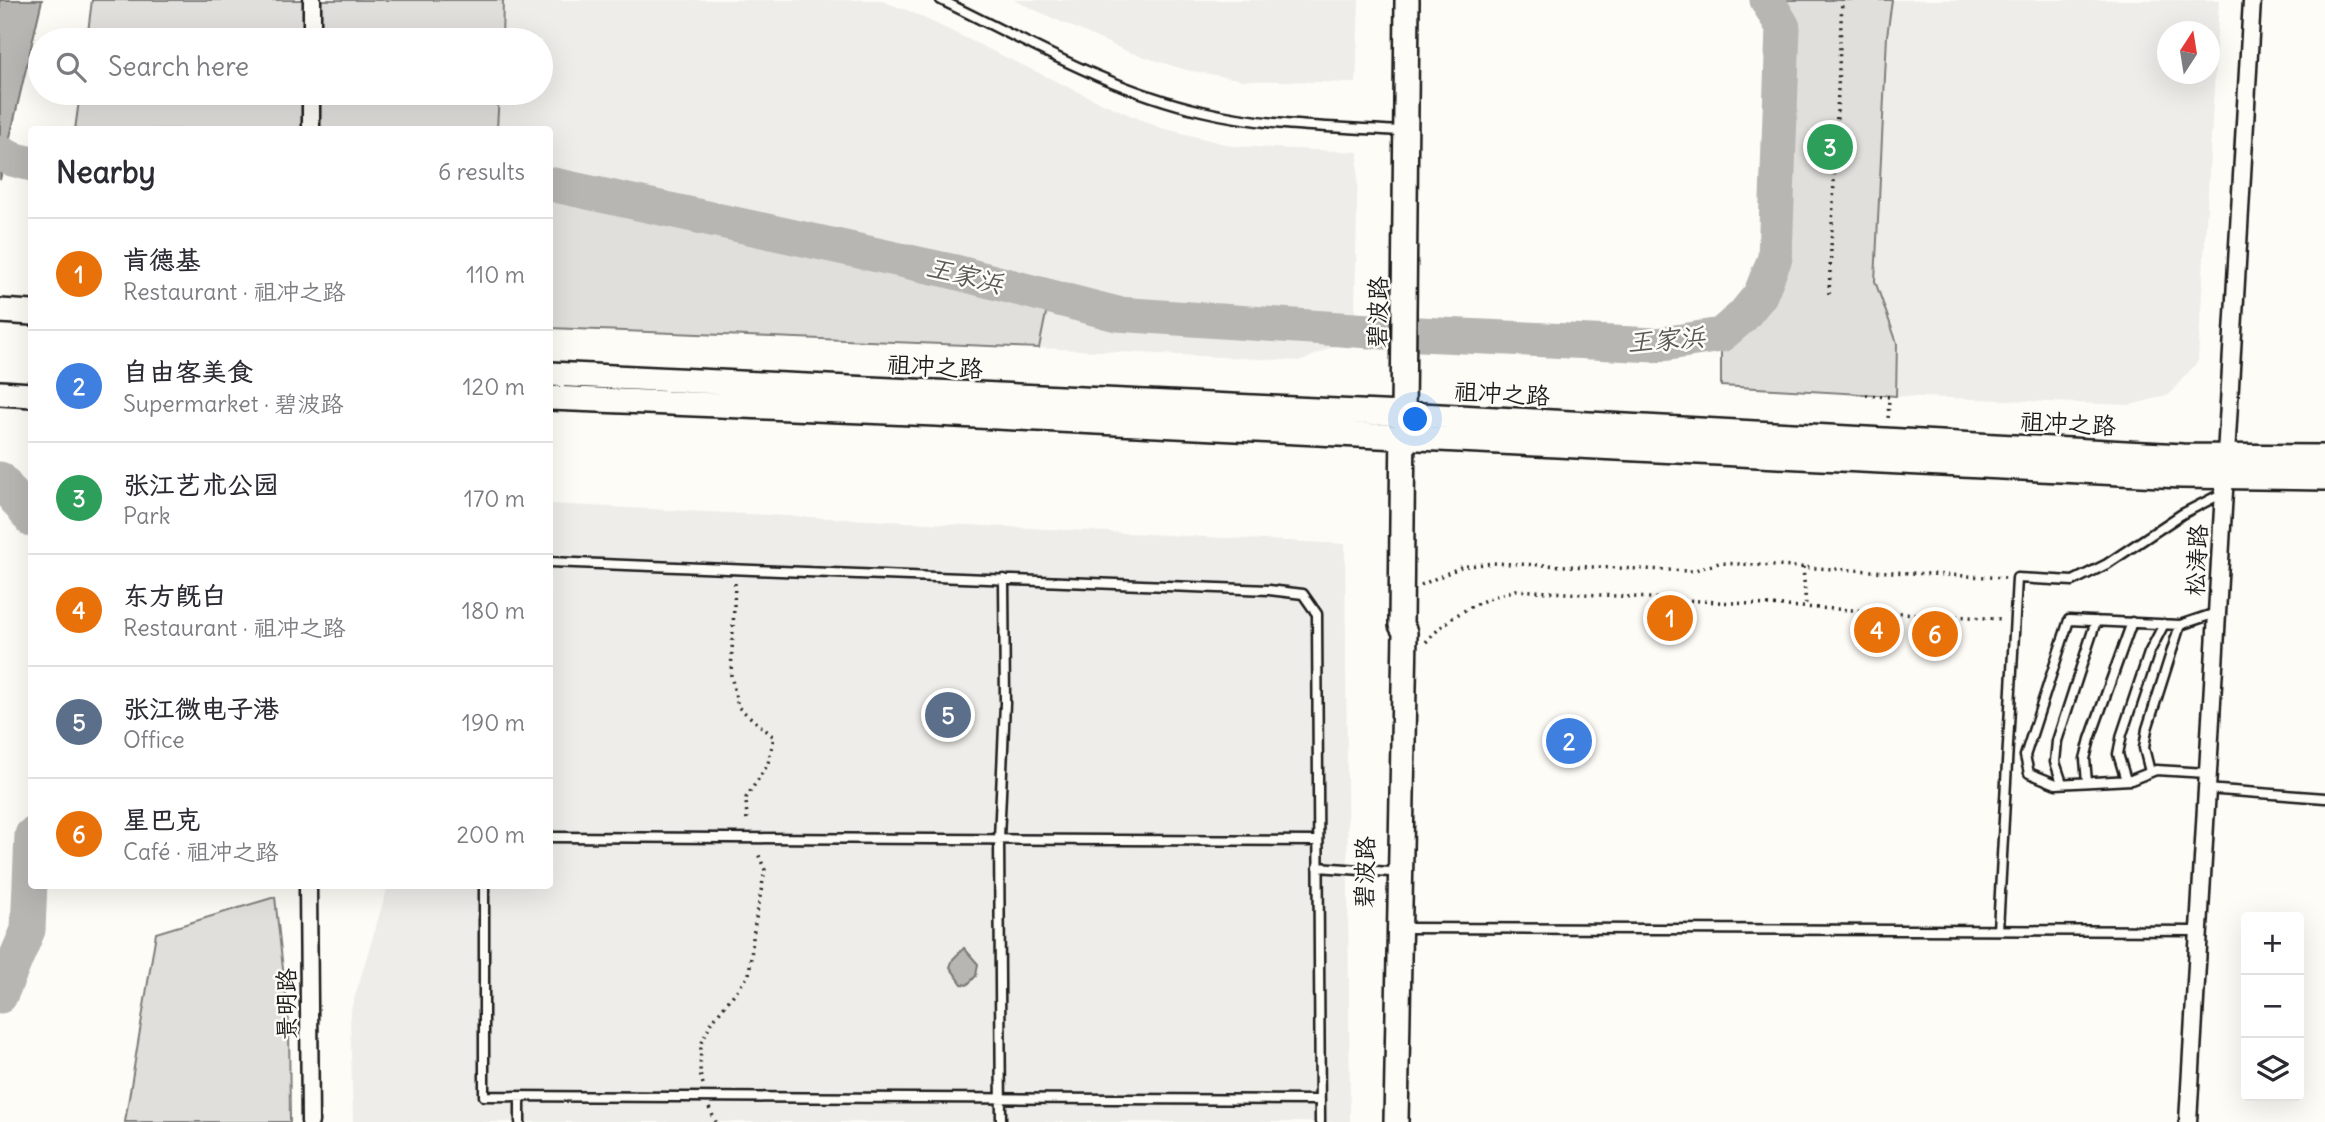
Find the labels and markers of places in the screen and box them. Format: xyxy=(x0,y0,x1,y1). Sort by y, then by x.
pin: 3 xyxy=(1807,121,1853,173)
pin: 1 xyxy=(1647,592,1693,644)
pin: 4 xyxy=(1854,604,1900,656)
pin: 6 xyxy=(1912,608,1958,660)
pin: 5 xyxy=(925,689,971,741)
pin: 2 xyxy=(1546,715,1592,767)

